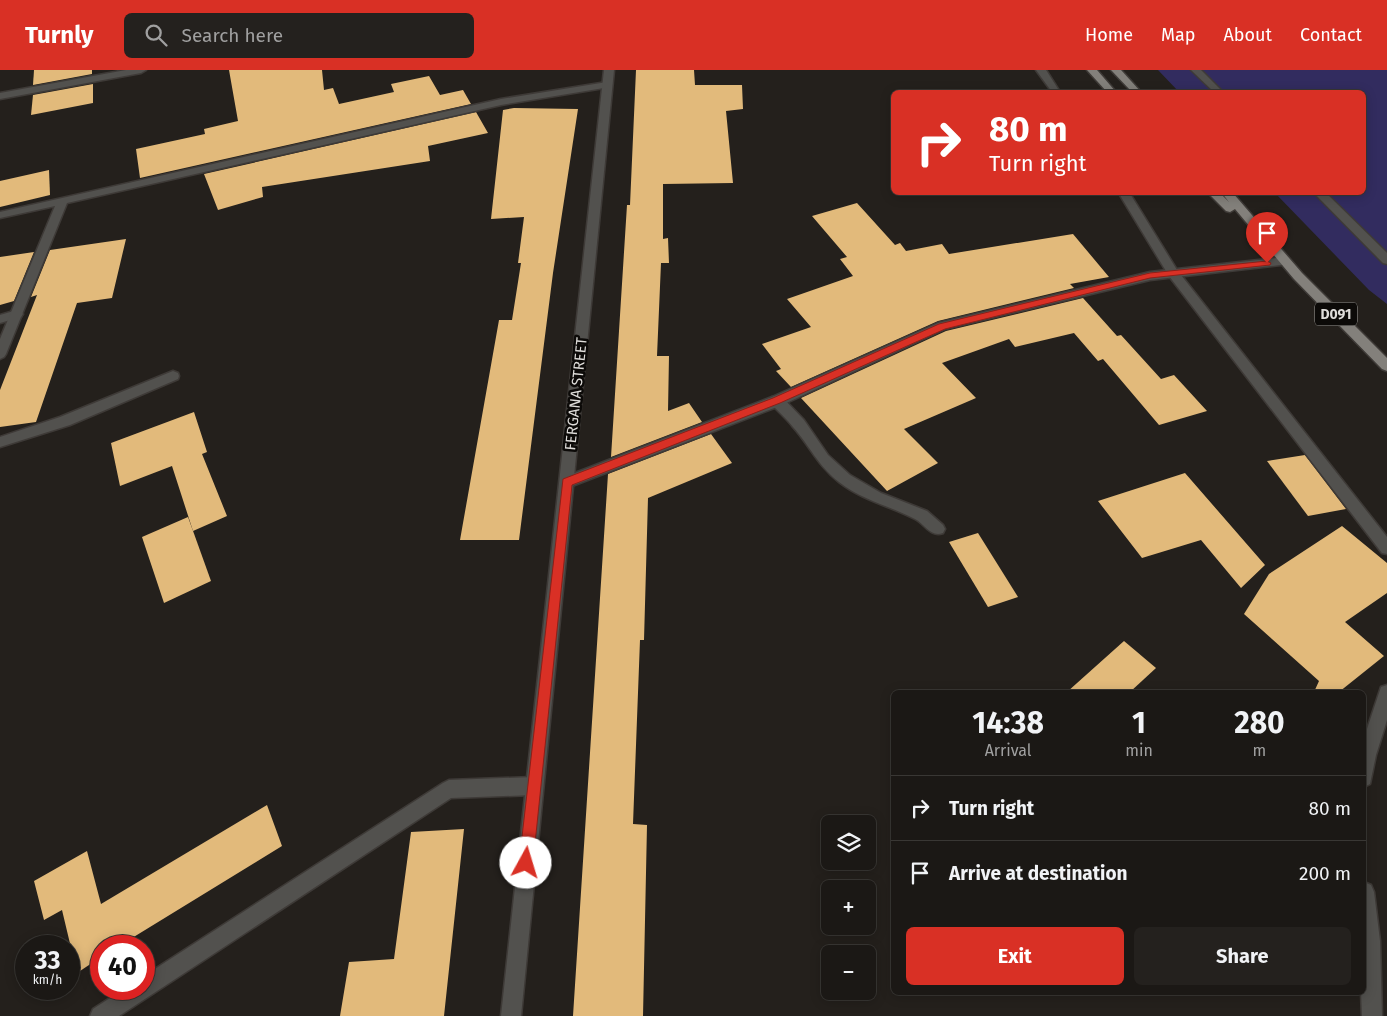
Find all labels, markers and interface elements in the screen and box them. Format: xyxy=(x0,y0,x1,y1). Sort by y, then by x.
search box xyxy=(124,13,474,58)
text: Turnly xyxy=(25,21,94,49)
icon: search xyxy=(142,21,170,49)
text: Search here xyxy=(182,24,283,47)
text: Home xyxy=(1085,24,1133,46)
text: Map xyxy=(1161,24,1195,46)
text: About xyxy=(1223,24,1272,46)
text: Contact xyxy=(1300,24,1362,46)
text: 80 m xyxy=(989,108,1068,150)
icon: right xyxy=(906,110,971,175)
text: Turn right xyxy=(989,150,1086,177)
pin xyxy=(1246,212,1288,263)
icon: arrive xyxy=(1253,219,1281,247)
road number: D091 xyxy=(1315,302,1357,325)
street label: FERGANA STREET xyxy=(561,336,591,451)
text: 14:38 xyxy=(972,705,1044,741)
text: 1 xyxy=(1132,705,1146,741)
text: 280 xyxy=(1234,705,1285,741)
text: Arrival xyxy=(985,741,1032,760)
text: min xyxy=(1125,741,1153,760)
text: m xyxy=(1253,741,1266,760)
icon: right xyxy=(906,794,934,822)
text: Turn right xyxy=(949,797,1034,820)
text: 80 m xyxy=(1309,797,1351,820)
map controls xyxy=(821,815,876,1000)
button: layers xyxy=(821,815,876,870)
position arrow xyxy=(499,836,551,888)
icon: arrive xyxy=(906,859,934,887)
text: Arrive at destination xyxy=(949,862,1128,885)
text: 200 m xyxy=(1299,862,1351,885)
button: + xyxy=(821,880,876,935)
button: Exit xyxy=(906,927,1124,985)
button: Share xyxy=(1134,927,1351,985)
speed limit sign: 40 xyxy=(90,935,155,1000)
button: − xyxy=(821,945,876,1000)
text: 33 xyxy=(34,946,61,976)
text: km/h xyxy=(33,973,62,987)

